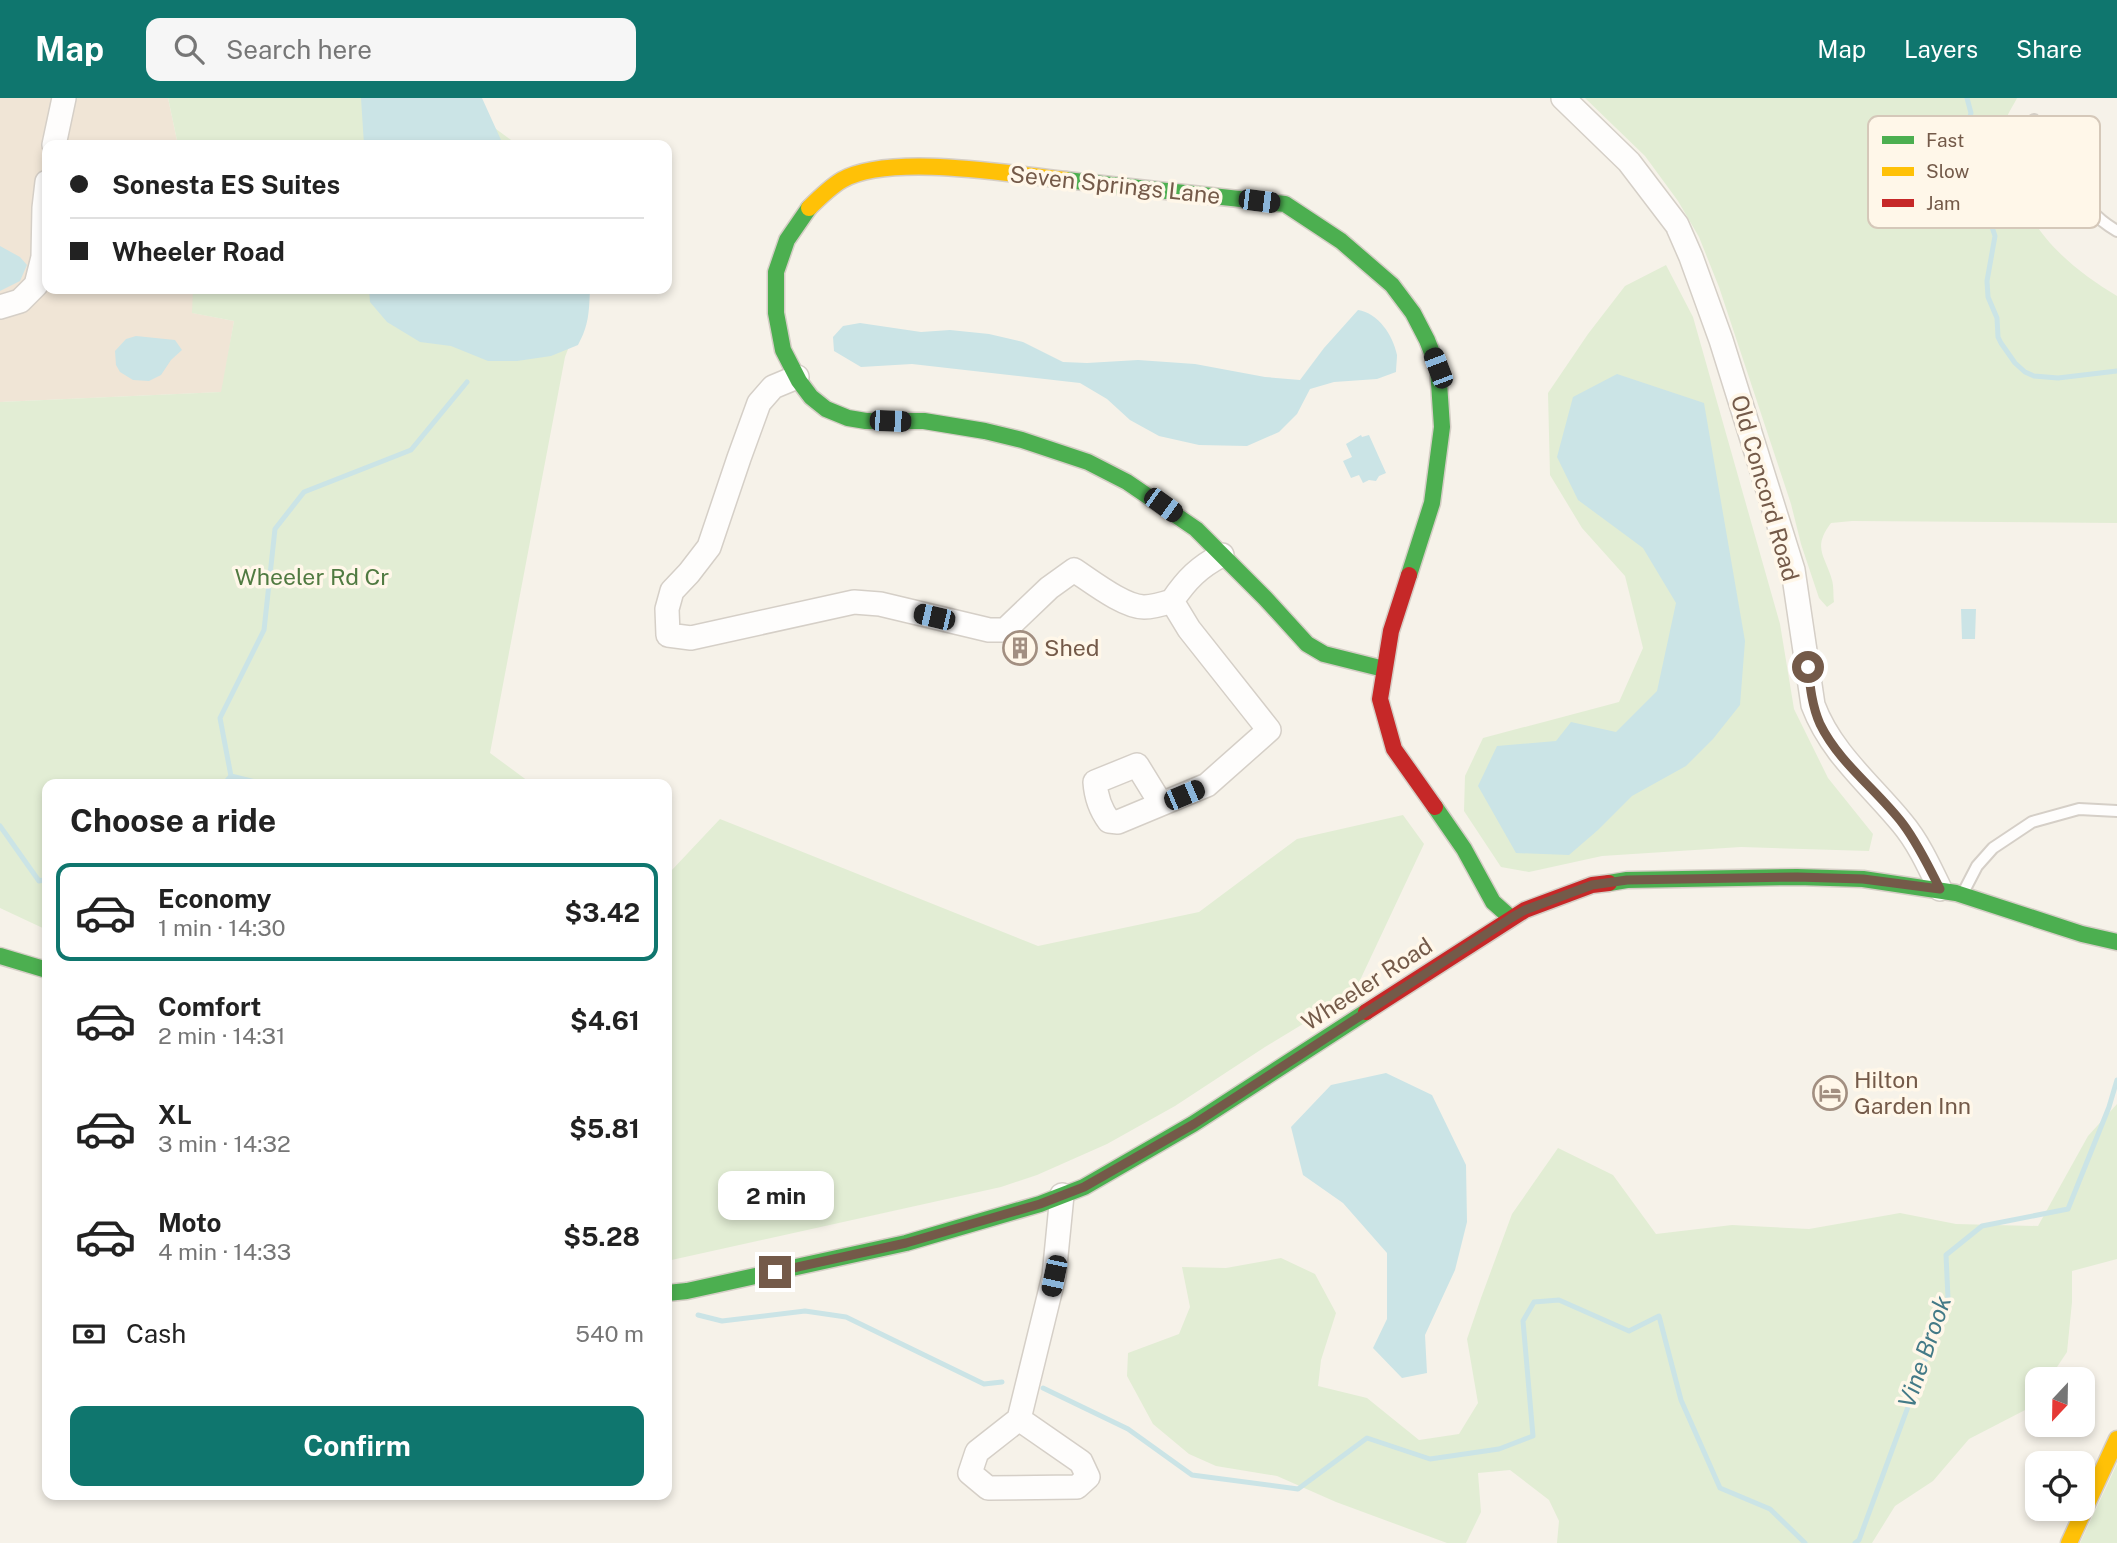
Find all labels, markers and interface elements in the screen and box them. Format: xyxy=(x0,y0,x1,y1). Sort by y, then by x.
search box xyxy=(146,18,636,81)
text: Map xyxy=(35,30,104,68)
icon: search xyxy=(170,30,208,68)
text: Search here xyxy=(226,34,372,65)
text: Map xyxy=(1817,35,1866,63)
text: Layers xyxy=(1904,35,1978,63)
text: Share xyxy=(2016,35,2082,63)
legend xyxy=(1868,116,2100,228)
text: Fast xyxy=(1926,129,1964,151)
street label: Seven Springs Lane xyxy=(1008,160,1222,209)
text: Slow xyxy=(1926,160,1970,182)
text: Sonesta ES Suites xyxy=(112,169,340,200)
car xyxy=(1237,188,1282,214)
text: Jam xyxy=(1926,192,1960,214)
text: Wheeler Road xyxy=(112,236,285,267)
car xyxy=(1421,345,1456,391)
street label: Old Concord Road xyxy=(1726,392,1805,584)
car xyxy=(869,410,912,432)
car xyxy=(1140,484,1187,526)
park label: Wheeler Rd Cr xyxy=(235,563,389,590)
car xyxy=(912,602,957,632)
building icon: Shed xyxy=(1001,629,1039,667)
place label: Shed xyxy=(1044,634,1099,661)
route start xyxy=(1792,651,1824,683)
car xyxy=(1161,777,1208,813)
text: Choose a ride xyxy=(70,802,276,839)
icon: car xyxy=(74,881,137,944)
text: Economy xyxy=(158,883,271,914)
text: $3.42 xyxy=(565,897,640,928)
text: 1 min · 14:30 xyxy=(158,914,286,941)
street label: Wheeler Road xyxy=(1297,931,1437,1036)
icon: car xyxy=(74,989,137,1052)
text: Comfort xyxy=(158,991,261,1022)
text: $4.61 xyxy=(570,1005,640,1036)
text: 2 min · 14:31 xyxy=(158,1022,285,1049)
place label: Hilton Garden Inn xyxy=(1854,1066,1971,1119)
hotel icon: Hilton Garden Inn xyxy=(1811,1074,1849,1112)
icon: car xyxy=(74,1097,137,1160)
text: XL xyxy=(158,1099,192,1130)
text: $5.81 xyxy=(569,1113,640,1144)
text: 3 min · 14:32 xyxy=(158,1130,291,1157)
callout: 2 min xyxy=(717,1170,833,1220)
text: 2 min xyxy=(746,1182,806,1209)
icon: car xyxy=(74,1205,137,1268)
text: Moto xyxy=(158,1207,221,1238)
text: $5.28 xyxy=(563,1221,640,1252)
text: 4 min · 14:33 xyxy=(158,1238,291,1265)
car xyxy=(1040,1253,1069,1299)
route end xyxy=(759,1256,791,1288)
water label: Vine Brook xyxy=(1892,1292,1956,1411)
icon: cash xyxy=(70,1315,108,1353)
text: Cash xyxy=(126,1318,186,1349)
text: 540 m xyxy=(575,1320,644,1347)
north arrow xyxy=(2025,1367,2095,1437)
map controls xyxy=(2025,1367,2095,1521)
button: Confirm xyxy=(70,1406,644,1486)
button: locate xyxy=(2025,1451,2095,1521)

